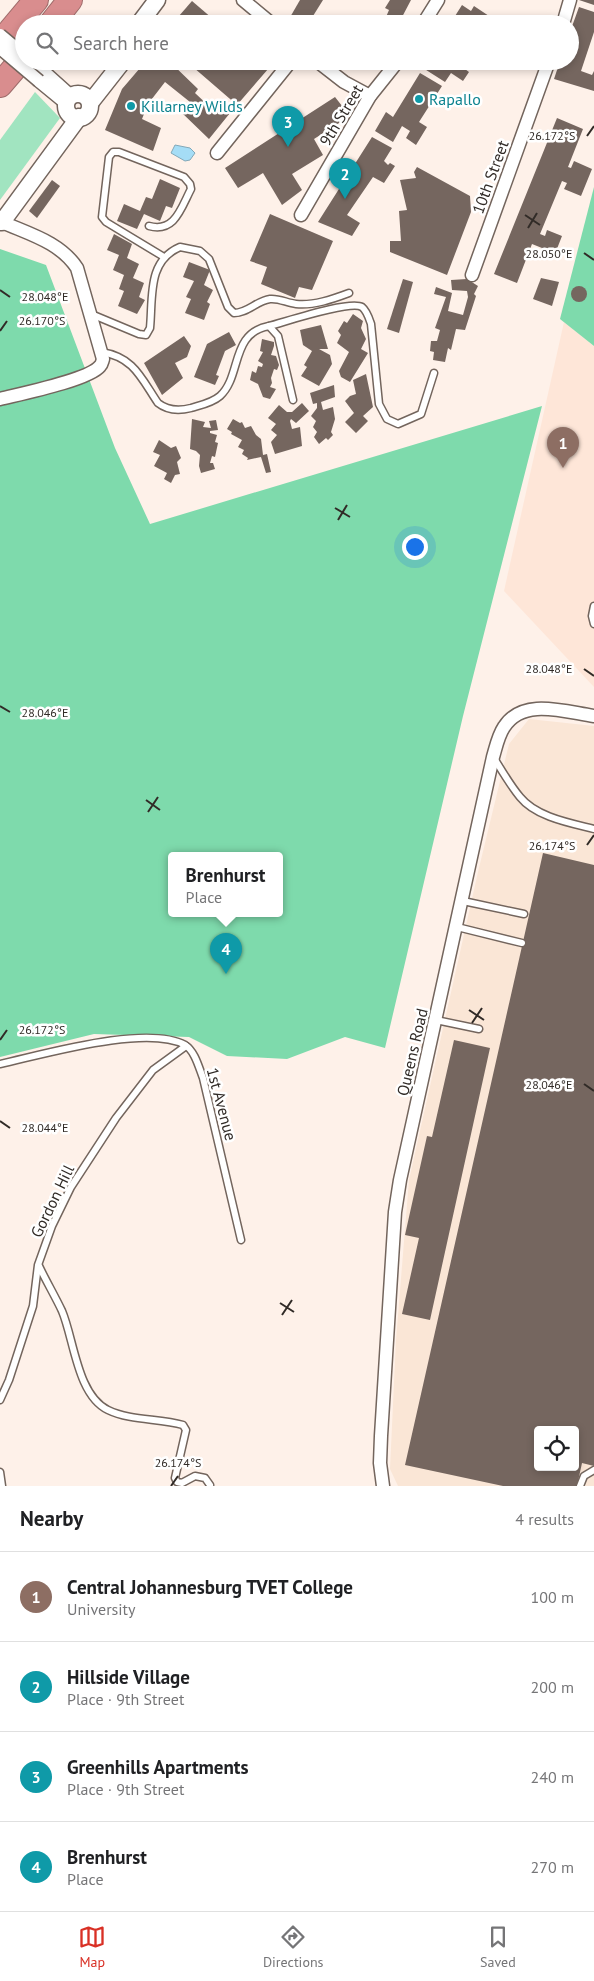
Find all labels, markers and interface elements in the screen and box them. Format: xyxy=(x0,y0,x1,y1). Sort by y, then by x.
search box xyxy=(15,15,579,70)
icon: search xyxy=(33,29,61,57)
text: Search here xyxy=(73,31,169,55)
street label: 9th Street xyxy=(315,80,367,149)
place label: Rapallo xyxy=(429,89,481,109)
marker: Rapallo xyxy=(413,93,425,105)
place label: Killarney Wilds xyxy=(141,96,243,116)
marker: Killarney Wilds xyxy=(125,100,137,112)
pin: 3 xyxy=(272,106,304,147)
text: 26.172°S xyxy=(529,128,575,143)
street label: 10th Street xyxy=(467,137,513,216)
pin: 2 xyxy=(329,158,361,199)
text: 28.050°E xyxy=(526,246,572,261)
text: 28.048°E xyxy=(22,289,68,304)
text: 26.170°S xyxy=(19,313,65,328)
pin: 1 xyxy=(547,427,579,468)
your location xyxy=(402,534,428,560)
text: 28.048°E xyxy=(526,661,572,676)
text: 28.046°E xyxy=(22,705,68,720)
text: 26.174°S xyxy=(529,838,575,853)
popup xyxy=(168,852,283,917)
text: Brenhurst xyxy=(186,863,265,887)
text: Place xyxy=(186,887,222,907)
pin: 4 xyxy=(210,933,242,974)
street label: Queens Road xyxy=(392,1006,432,1098)
text: 26.172°S xyxy=(19,1022,65,1037)
street label: 1st Avenue xyxy=(203,1065,241,1143)
text: 28.046°E xyxy=(526,1077,572,1092)
text: 28.044°E xyxy=(22,1120,68,1135)
street label: Gordon Hill xyxy=(26,1161,78,1241)
map controls xyxy=(534,1426,579,1471)
button: locate xyxy=(534,1426,579,1471)
text: 26.174°S xyxy=(155,1455,201,1470)
text: Nearby xyxy=(20,1505,83,1532)
text: 4 results xyxy=(515,1509,574,1529)
text: Central Johannesburg TVET College xyxy=(67,1575,353,1599)
text: 1 xyxy=(31,1587,41,1607)
text: 100 m xyxy=(531,1587,574,1607)
text: University xyxy=(67,1599,135,1619)
text: Hillside Village xyxy=(67,1665,190,1689)
text: 2 xyxy=(31,1677,41,1697)
text: 200 m xyxy=(531,1677,574,1697)
text: Place · 9th Street xyxy=(67,1689,184,1709)
text: Greenhills Apartments xyxy=(67,1755,249,1779)
text: 3 xyxy=(31,1767,41,1787)
text: 240 m xyxy=(531,1767,574,1787)
text: Place · 9th Street xyxy=(67,1779,184,1799)
text: Brenhurst xyxy=(67,1845,147,1869)
text: 4 xyxy=(31,1857,41,1877)
text: 270 m xyxy=(531,1857,574,1877)
text: Place xyxy=(67,1869,104,1889)
tab: Map xyxy=(78,1923,106,1971)
tab: Directions xyxy=(263,1923,323,1971)
tab: Saved xyxy=(480,1923,516,1971)

